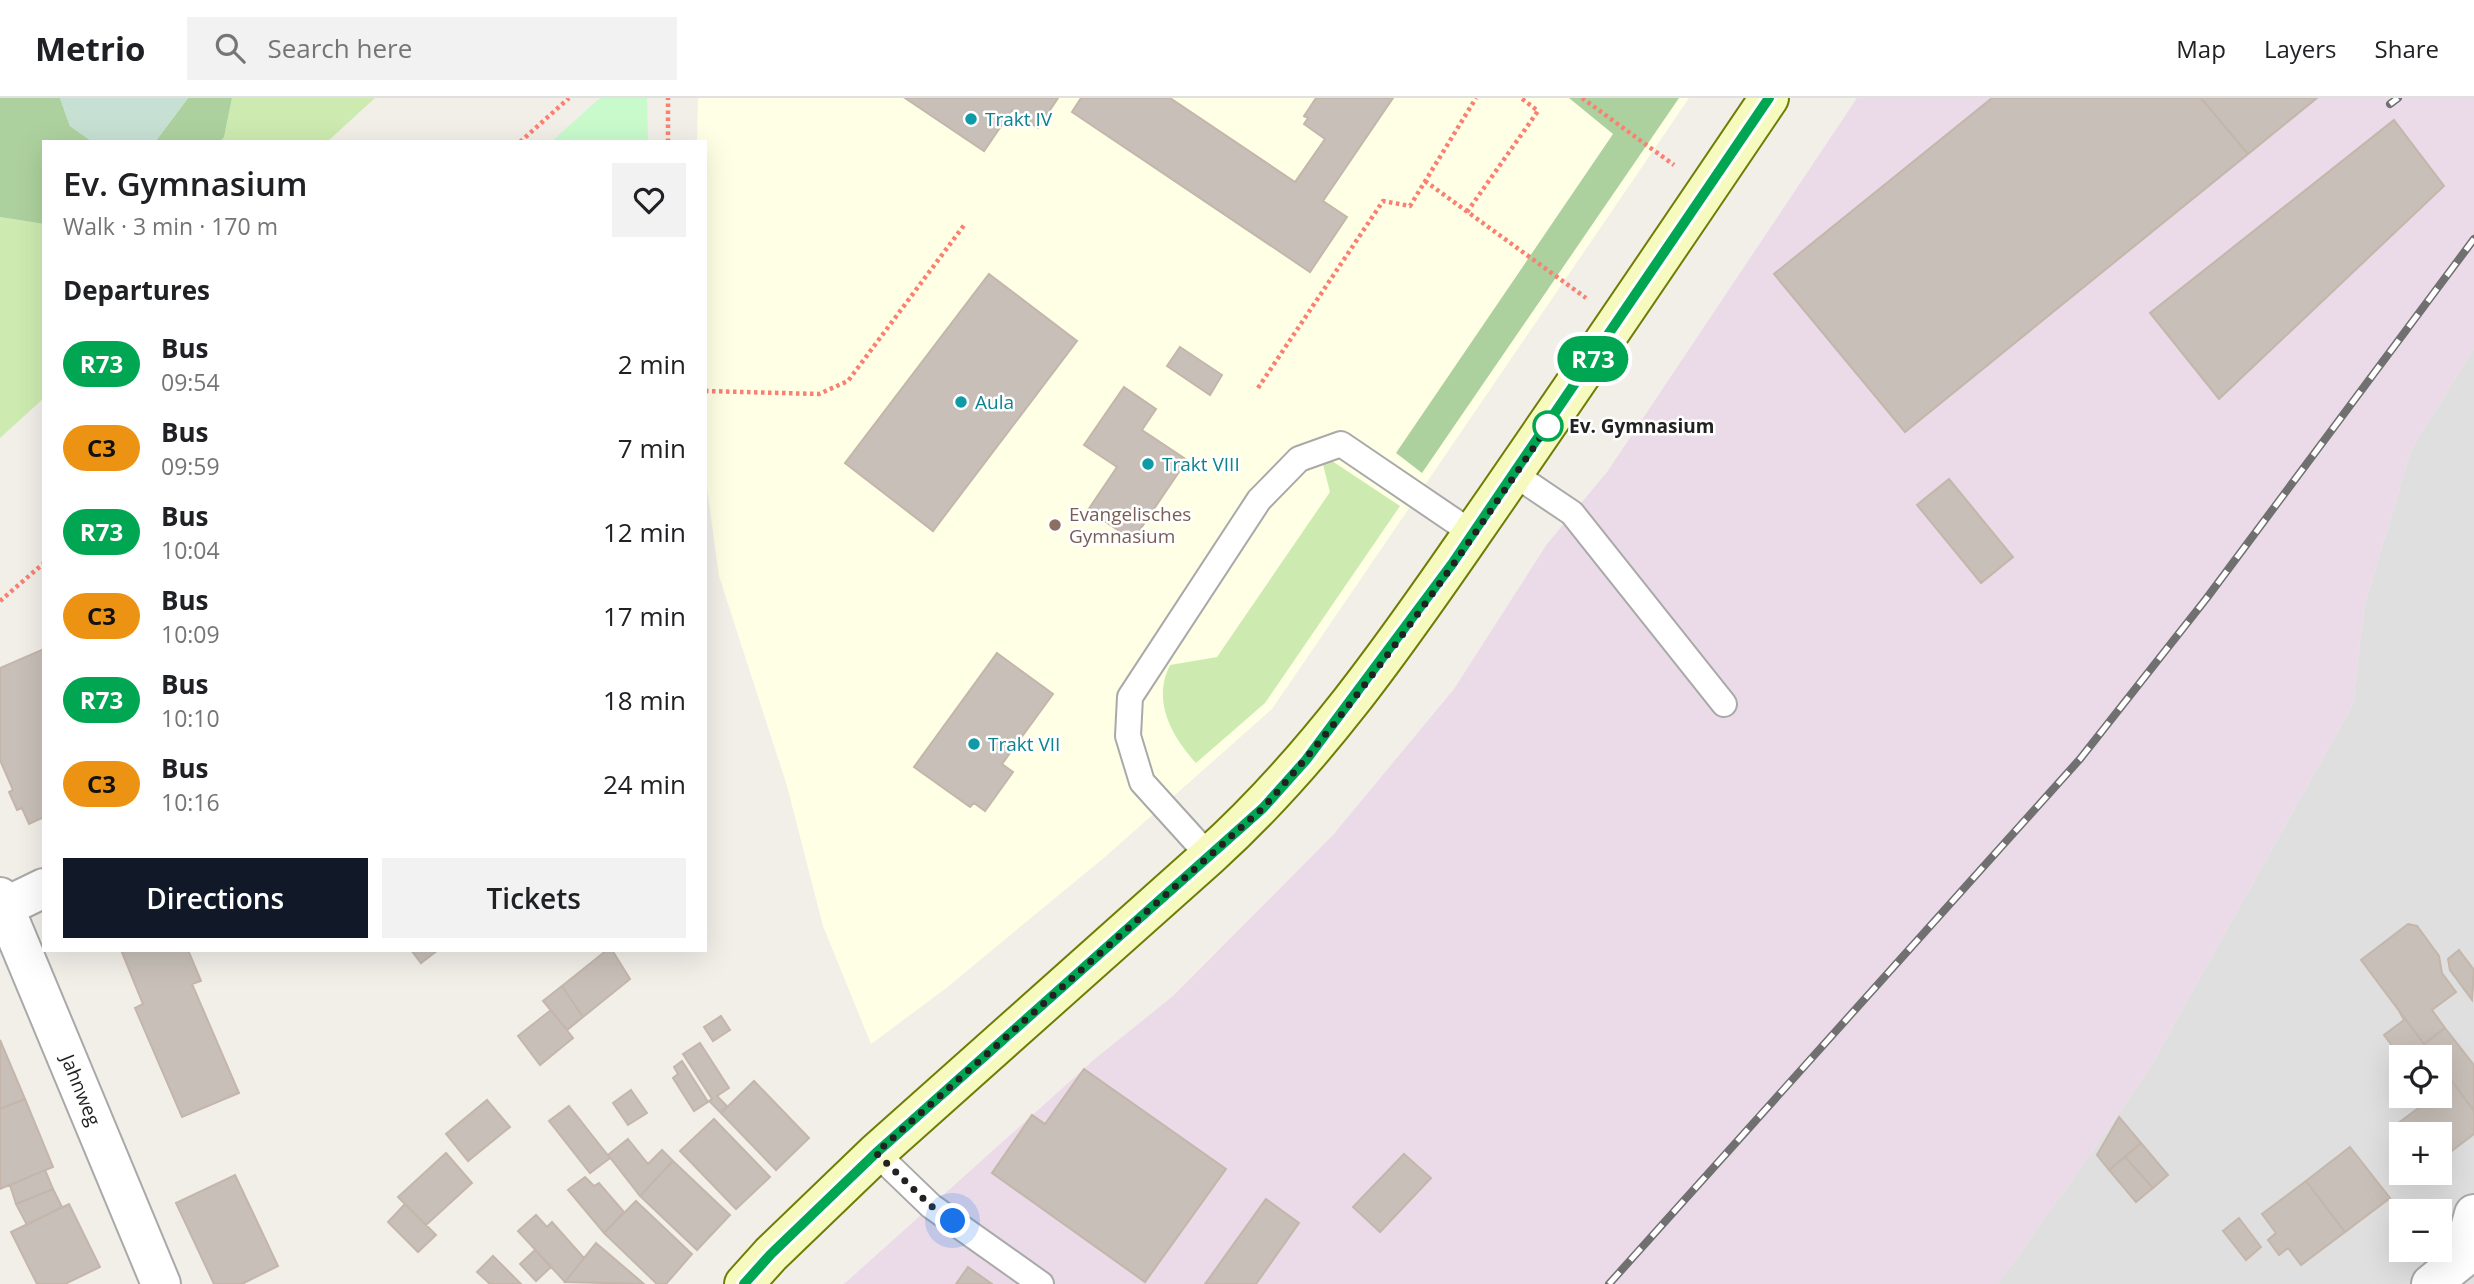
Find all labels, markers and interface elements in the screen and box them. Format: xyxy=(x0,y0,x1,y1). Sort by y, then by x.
search box xyxy=(187,17,677,80)
text: Metrio xyxy=(35,26,145,71)
icon: search xyxy=(211,29,249,67)
text: Search here xyxy=(267,30,412,66)
text: Map xyxy=(2176,32,2226,65)
text: Layers xyxy=(2264,32,2337,65)
text: Share xyxy=(2375,32,2439,65)
place label: Trakt IV xyxy=(985,106,1053,132)
marker: Trakt IV xyxy=(963,111,979,127)
text: Ev. Gymnasium xyxy=(63,161,308,206)
button: heart xyxy=(612,163,686,237)
text: Walk · 3 min · 170 m xyxy=(63,210,278,242)
text: Departures xyxy=(63,272,210,308)
text: Bus xyxy=(161,330,208,366)
line badge: R73 xyxy=(1553,336,1633,382)
text: R73 xyxy=(1571,342,1615,375)
text: 2 min xyxy=(618,346,686,382)
text: R73 xyxy=(80,347,123,380)
text: 09:54 xyxy=(161,366,220,398)
place label: Aula xyxy=(975,389,1014,415)
marker: Aula xyxy=(953,394,969,410)
marker: Ev. Gymnasium xyxy=(1533,411,1563,441)
place label: Ev. Gymnasium xyxy=(1569,413,1714,439)
text: Bus xyxy=(161,414,208,450)
text: 7 min xyxy=(618,430,686,466)
text: C3 xyxy=(87,431,116,464)
text: 09:59 xyxy=(161,450,220,482)
place label: Trakt VIII xyxy=(1162,451,1240,477)
marker: Trakt VIII xyxy=(1140,456,1156,472)
text: Bus xyxy=(161,498,208,534)
place label: Evangelisches Gymnasium xyxy=(1069,501,1191,549)
text: 12 min xyxy=(603,514,686,550)
text: R73 xyxy=(80,515,123,548)
marker: Evangelisches Gymnasium xyxy=(1047,517,1063,533)
text: 10:04 xyxy=(161,534,220,566)
text: Bus xyxy=(161,582,208,618)
text: 17 min xyxy=(603,598,686,634)
text: C3 xyxy=(87,599,116,632)
text: 10:09 xyxy=(161,618,220,650)
text: Bus xyxy=(161,666,208,702)
text: 18 min xyxy=(603,682,686,718)
text: R73 xyxy=(80,683,123,716)
text: 10:10 xyxy=(161,702,220,734)
place label: Trakt VII xyxy=(988,731,1060,757)
marker: Trakt VII xyxy=(966,736,982,752)
text: Bus xyxy=(161,750,208,786)
text: 24 min xyxy=(603,766,686,802)
text: C3 xyxy=(87,767,116,800)
text: 10:16 xyxy=(161,786,220,818)
button: Directions xyxy=(63,858,368,938)
button: Tickets xyxy=(382,858,686,938)
map controls xyxy=(2389,1045,2452,1262)
button: locate xyxy=(2389,1045,2452,1108)
street label: Jahnweg xyxy=(54,1049,107,1129)
button: + xyxy=(2389,1122,2452,1185)
button: − xyxy=(2389,1199,2452,1262)
your location xyxy=(935,1203,970,1238)

